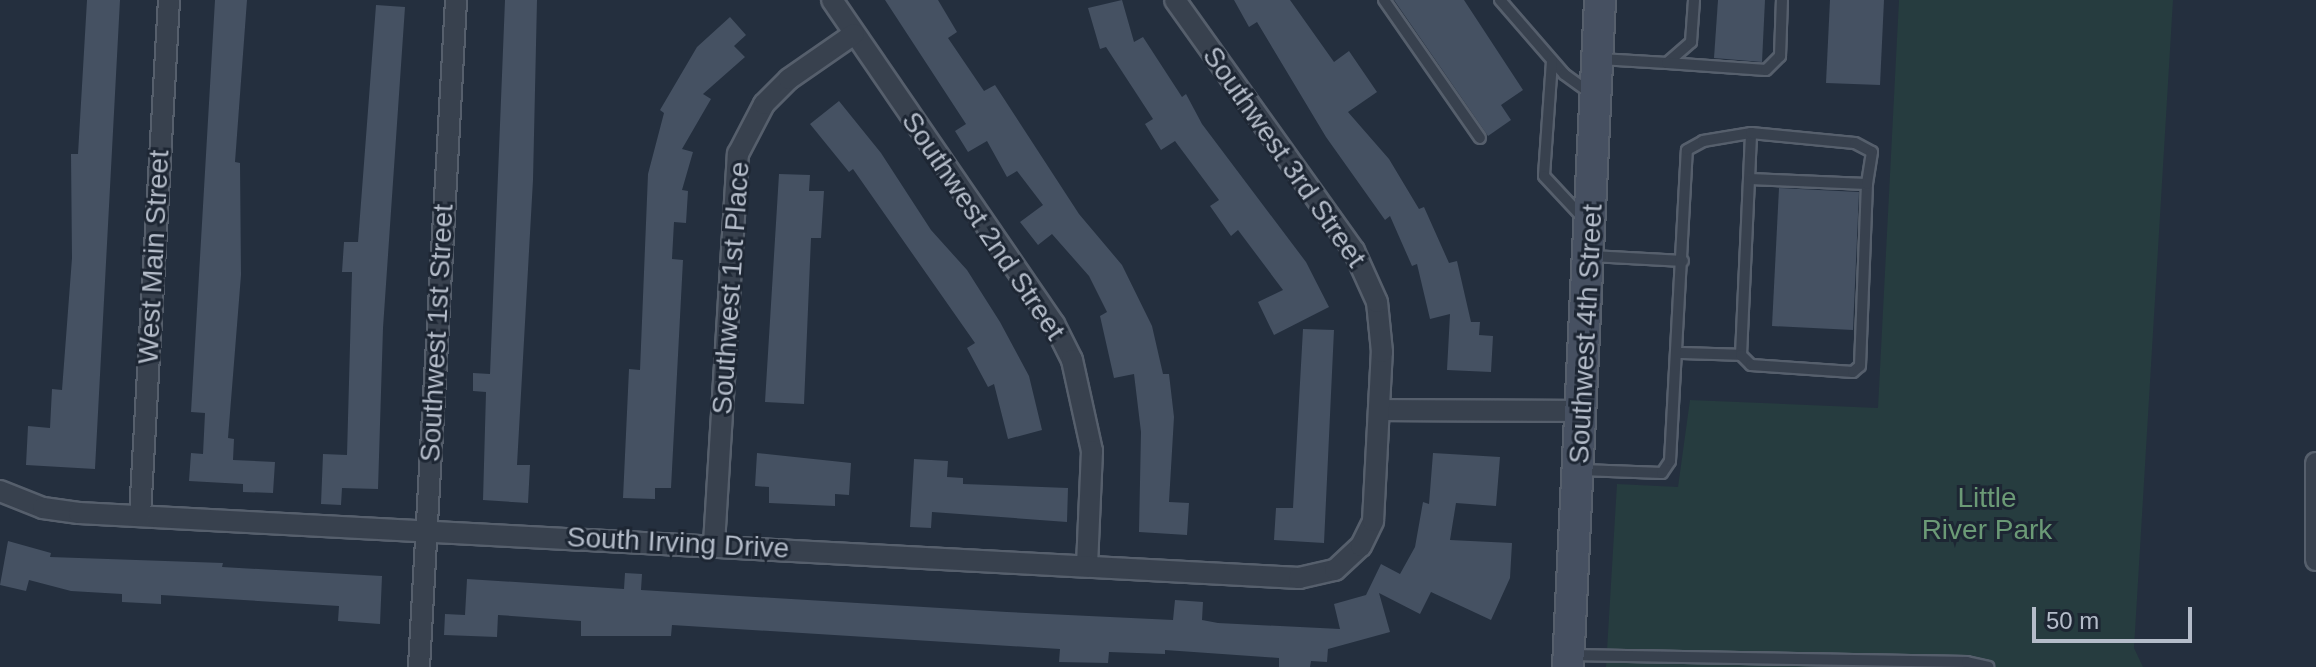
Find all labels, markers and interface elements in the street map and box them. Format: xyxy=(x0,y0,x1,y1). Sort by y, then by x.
street label: Southwest 3rd Street xyxy=(1195,40,1373,274)
street label: Southwest 2nd Street xyxy=(894,106,1072,346)
street label: West Main Street xyxy=(132,149,176,365)
street label: Southwest 1st Place xyxy=(705,160,757,416)
street label: Southwest 1st Street xyxy=(413,203,461,463)
street label: Southwest 4th Street xyxy=(1562,203,1610,465)
park label: Little River Park xyxy=(1922,481,2052,547)
street label: South Irving Drive xyxy=(566,520,790,566)
scale bar xyxy=(2036,591,2196,641)
text: 50 m xyxy=(2046,607,2099,634)

